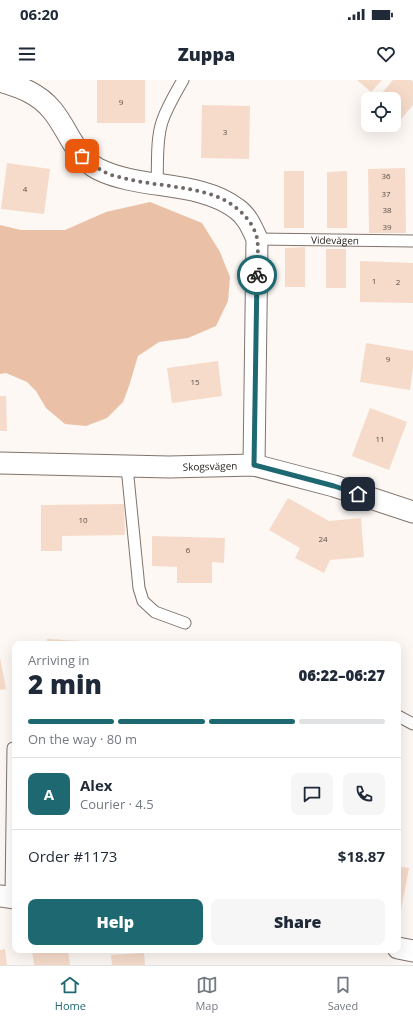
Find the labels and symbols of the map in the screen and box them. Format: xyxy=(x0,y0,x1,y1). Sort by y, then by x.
house number: 9 xyxy=(119,96,124,107)
house number: 3 xyxy=(223,126,228,137)
pin xyxy=(65,139,99,173)
house number: 36 xyxy=(381,170,391,181)
house number: 4 xyxy=(23,183,28,194)
house number: 37 xyxy=(381,188,391,199)
house number: 38 xyxy=(382,204,392,215)
house number: 39 xyxy=(382,221,392,232)
street label: Videvägen xyxy=(311,233,359,247)
courier xyxy=(237,255,277,295)
house number: 1 xyxy=(372,275,376,286)
house number: 2 xyxy=(396,276,401,287)
house number: 9 xyxy=(386,353,391,364)
house number: 15 xyxy=(190,376,200,387)
house number: 11 xyxy=(375,433,385,444)
street label: Skogsvägen xyxy=(182,458,237,474)
pin xyxy=(341,477,375,511)
house number: 10 xyxy=(78,514,88,525)
house number: 24 xyxy=(318,533,328,544)
house number: 6 xyxy=(186,544,191,555)

